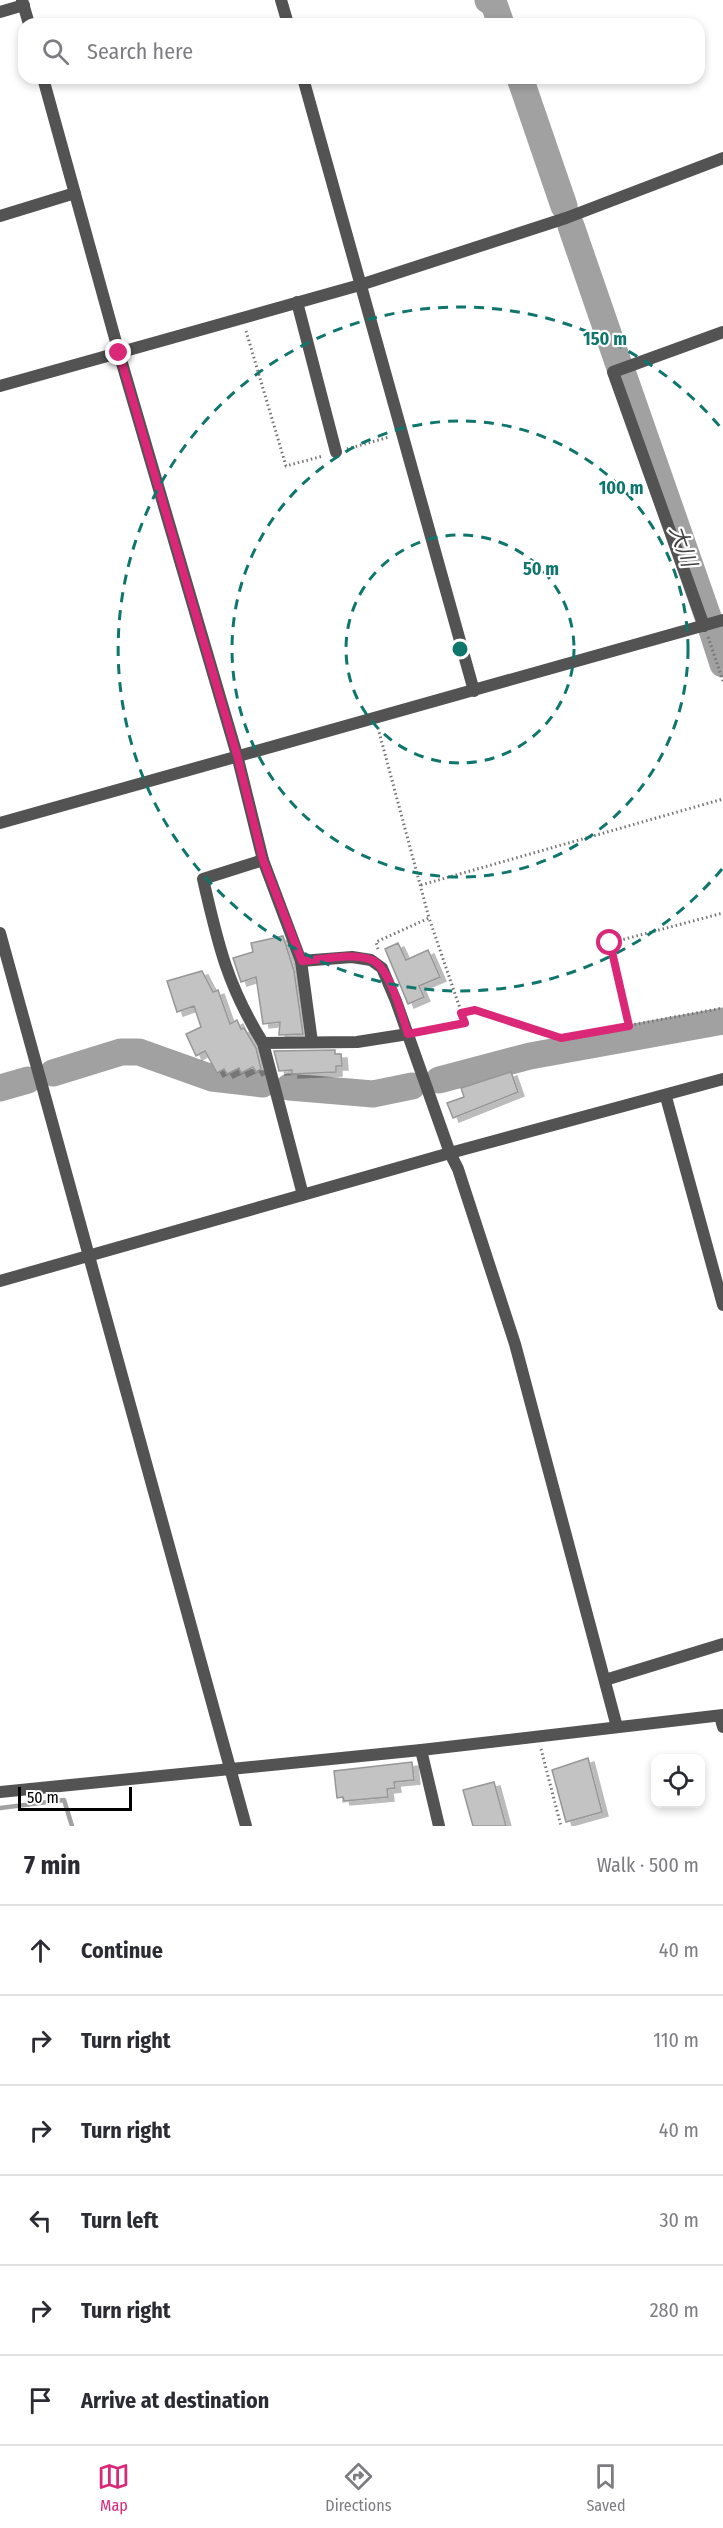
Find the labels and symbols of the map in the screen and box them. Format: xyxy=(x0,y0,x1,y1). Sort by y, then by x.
text: 150 m xyxy=(583,328,627,350)
route end xyxy=(105,339,131,365)
text: 100 m xyxy=(599,477,643,499)
water label: 大川 xyxy=(664,522,703,572)
text: 50 m xyxy=(523,558,559,580)
centre of rings xyxy=(450,639,470,659)
route start xyxy=(596,929,622,955)
scale bar xyxy=(18,1784,132,1812)

